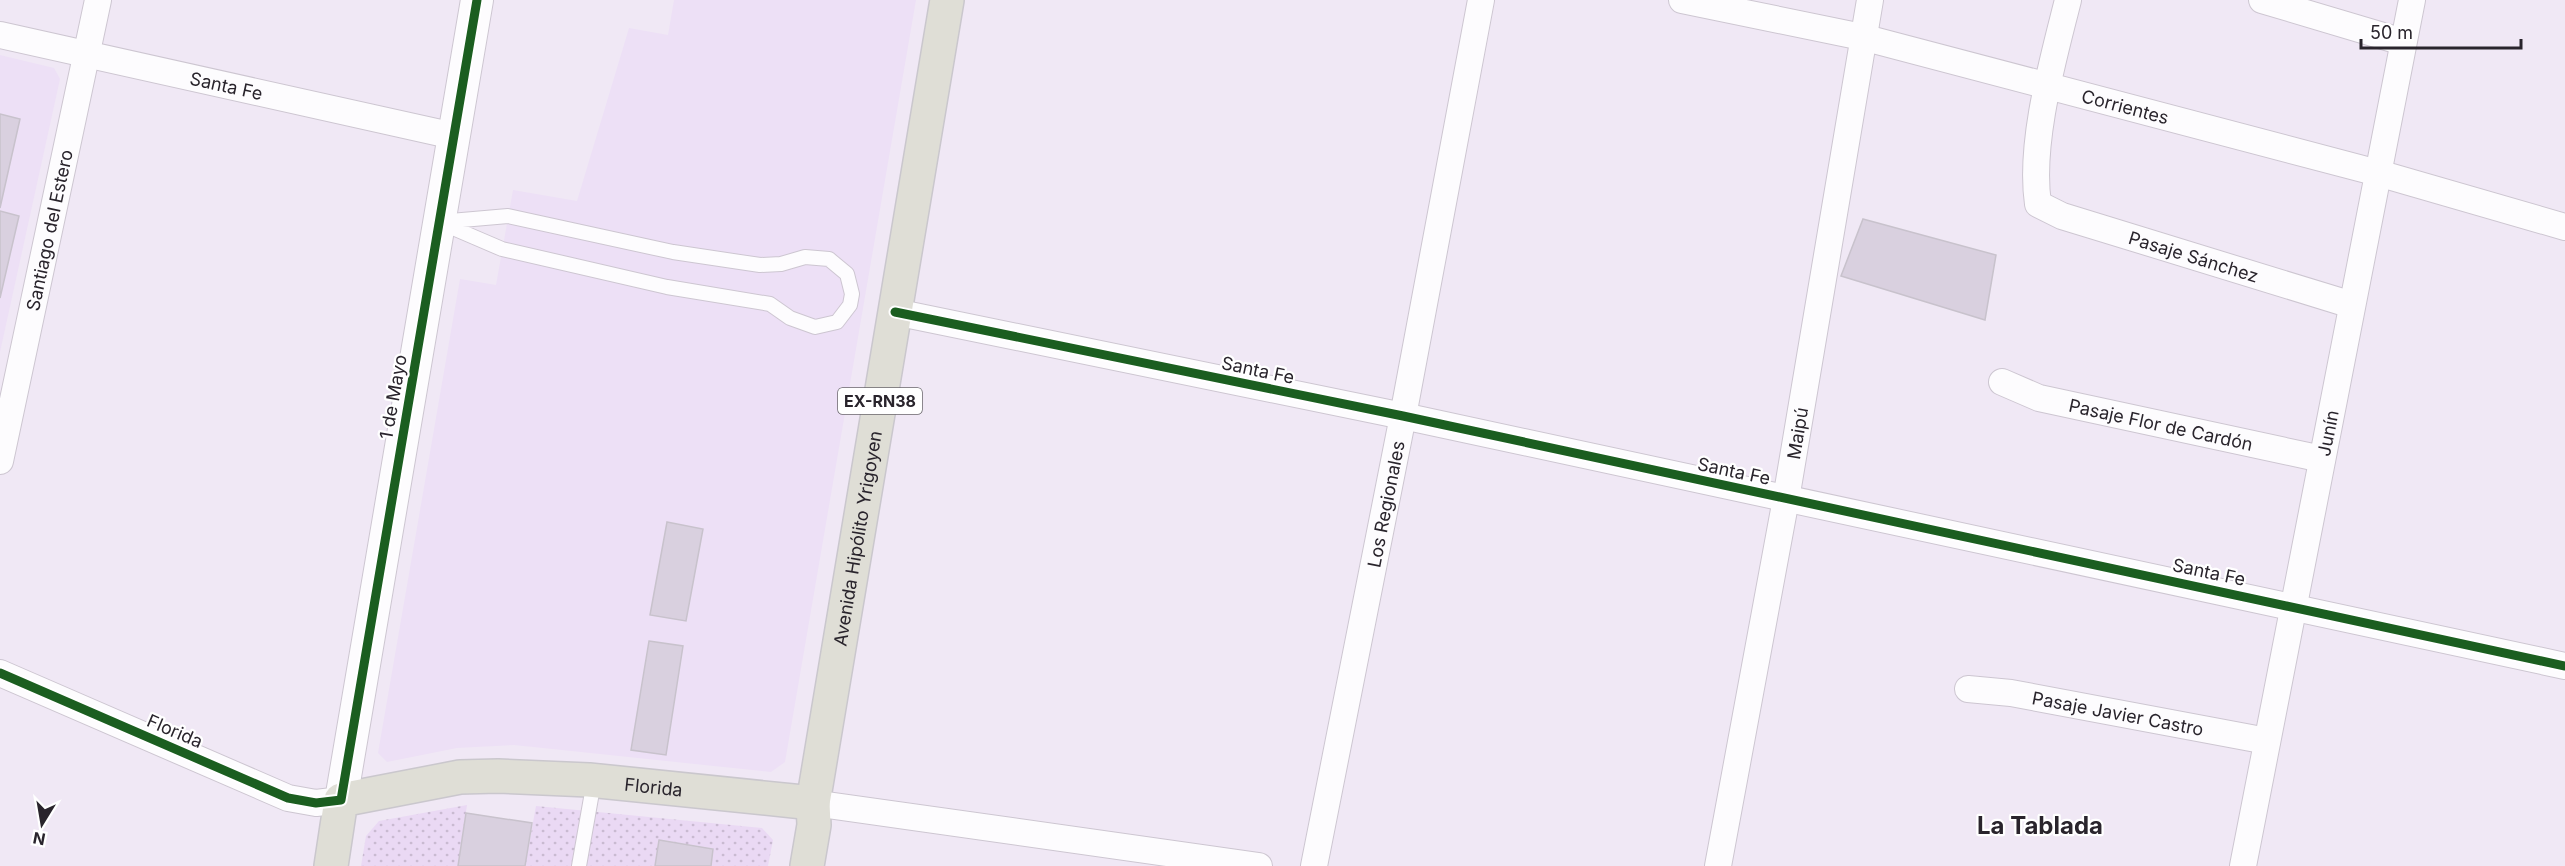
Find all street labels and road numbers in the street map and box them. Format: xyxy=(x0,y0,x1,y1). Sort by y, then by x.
street label: Santa Fe xyxy=(188,67,265,104)
street label: Corrientes xyxy=(2079,85,2171,128)
street label: Santiago del Estero xyxy=(22,148,76,313)
street label: Pasaje Sánchez xyxy=(2126,227,2261,286)
street label: Santa Fe xyxy=(1220,352,1296,388)
street label: 1 de Mayo xyxy=(375,353,411,441)
road number: EX-RN38 xyxy=(838,388,922,414)
street label: Pasaje Flor de Cardón xyxy=(2067,394,2255,454)
street label: Maipú xyxy=(1782,406,1812,461)
street label: Junín xyxy=(2313,408,2342,458)
street label: Avenida Hipólito Yrigoyen xyxy=(829,429,885,647)
street label: Los Regionales xyxy=(1363,439,1408,569)
street label: Santa Fe xyxy=(1696,453,1772,489)
street label: Santa Fe xyxy=(2171,554,2247,590)
street label: Pasaje Javier Castro xyxy=(2030,687,2205,739)
street label: Florida xyxy=(144,710,206,752)
street label: Florida xyxy=(624,773,684,800)

